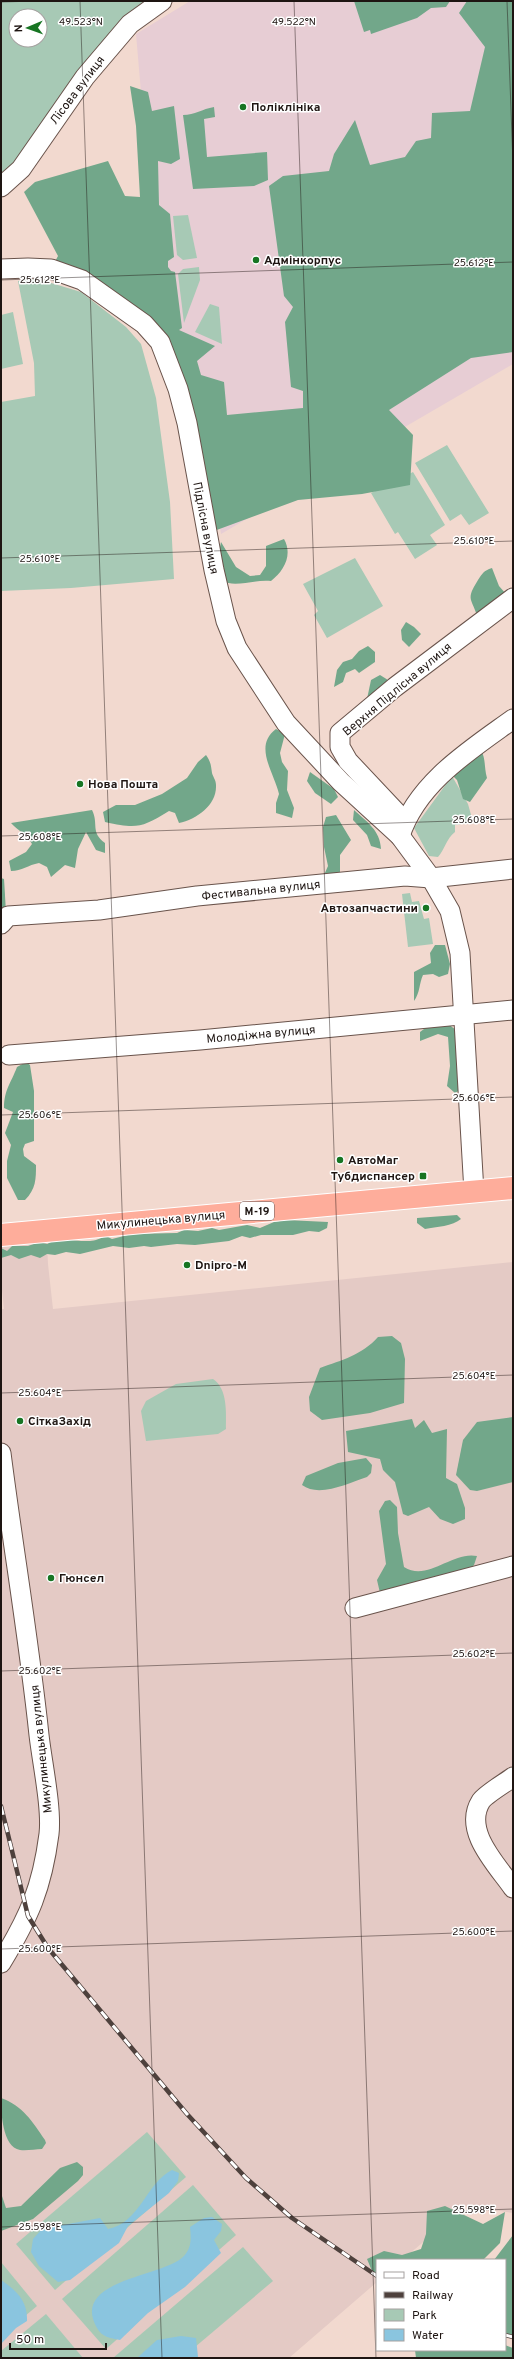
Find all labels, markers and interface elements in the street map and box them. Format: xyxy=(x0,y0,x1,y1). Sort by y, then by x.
north arrow xyxy=(8,8,48,48)
text: 49.523°N xyxy=(59,16,103,29)
text: 49.522°N xyxy=(272,16,316,29)
text: N xyxy=(12,24,26,33)
street label: Лісова вулиця xyxy=(47,53,109,128)
place label: Поліклініка xyxy=(251,100,320,116)
marker: Поліклініка xyxy=(238,102,248,112)
place label: Адмінкорпус xyxy=(264,253,341,269)
marker: Адмінкорпус xyxy=(251,255,261,265)
text: 25.612°E xyxy=(454,257,494,270)
text: 25.612°E xyxy=(20,274,60,287)
street label: Підлісна вулиця xyxy=(188,481,222,576)
text: 25.610°E xyxy=(454,535,494,548)
text: 25.610°E xyxy=(20,553,60,566)
street label: Верхня Підлісна вулиця xyxy=(340,639,455,740)
place label: Нова Пошта xyxy=(88,777,158,793)
marker: Нова Пошта xyxy=(75,779,85,789)
text: 25.608°E xyxy=(452,814,496,827)
text: 25.608°E xyxy=(18,831,62,844)
street label: Фестивальна вулиця xyxy=(201,877,321,905)
place label: Автозапчастини xyxy=(320,901,418,917)
marker: Автозапчастини xyxy=(421,903,431,913)
street label: Молодіжна вулиця xyxy=(206,1022,316,1048)
text: 25.606°E xyxy=(452,1092,496,1105)
text: 25.606°E xyxy=(18,1109,62,1122)
place label: АвтоМаг xyxy=(348,1153,399,1169)
marker: АвтоМаг xyxy=(335,1155,345,1165)
place label: Тубдиспансер xyxy=(331,1169,415,1185)
marker: Тубдиспансер xyxy=(418,1171,428,1181)
road number: М-19 xyxy=(240,1202,274,1220)
street label: Микулинецька вулиця xyxy=(96,1207,226,1235)
place label: Dnipro-M xyxy=(195,1258,247,1274)
marker: Dnipro-M xyxy=(182,1260,192,1270)
text: 25.604°E xyxy=(452,1370,496,1383)
text: 25.604°E xyxy=(18,1387,62,1400)
place label: СіткаЗахід xyxy=(28,1414,91,1430)
marker: СіткаЗахід xyxy=(15,1416,25,1426)
place label: Гюнсел xyxy=(59,1571,104,1587)
marker: Гюнсел xyxy=(46,1573,56,1583)
text: 25.602°E xyxy=(452,1648,496,1661)
text: 25.602°E xyxy=(18,1665,62,1678)
street label: Микулинецька вулиця xyxy=(27,1684,57,1814)
text: 25.600°E xyxy=(452,1926,496,1939)
text: 25.600°E xyxy=(18,1943,62,1956)
text: 25.598°E xyxy=(453,2204,495,2217)
text: 25.598°E xyxy=(19,2221,61,2234)
legend xyxy=(376,2259,506,2351)
text: Road xyxy=(412,2268,440,2284)
text: Railway xyxy=(412,2288,453,2304)
text: Park xyxy=(412,2308,437,2324)
scale bar xyxy=(10,2325,106,2351)
text: Water xyxy=(412,2328,444,2344)
text: 50 m xyxy=(16,2332,44,2348)

